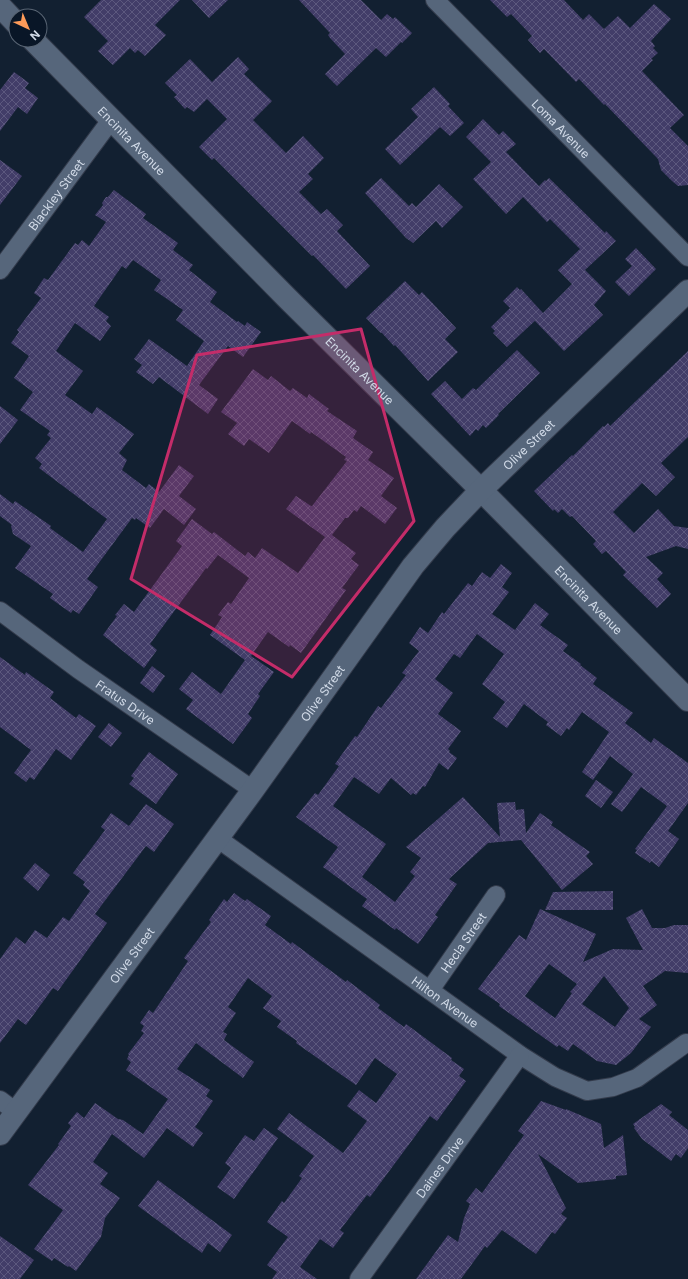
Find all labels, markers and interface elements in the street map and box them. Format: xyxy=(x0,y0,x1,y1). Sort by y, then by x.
north arrow xyxy=(8,8,48,48)
text: N xyxy=(27,27,43,43)
street label: Loma Avenue xyxy=(529,96,594,161)
street label: Encinita Avenue xyxy=(95,103,169,178)
street label: Blackley Street xyxy=(25,156,87,233)
street label: Encinita Avenue xyxy=(323,333,398,408)
street label: Olive Street xyxy=(499,416,557,473)
street label: Encinita Avenue xyxy=(552,562,626,637)
street label: Olive Street xyxy=(297,662,347,724)
street label: Fratus Drive xyxy=(93,676,158,728)
street label: Hecla Street xyxy=(437,909,489,975)
street label: Olive Street xyxy=(106,924,157,986)
street label: Hilton Avenue xyxy=(409,973,482,1031)
street label: Daines Drive xyxy=(412,1133,467,1201)

